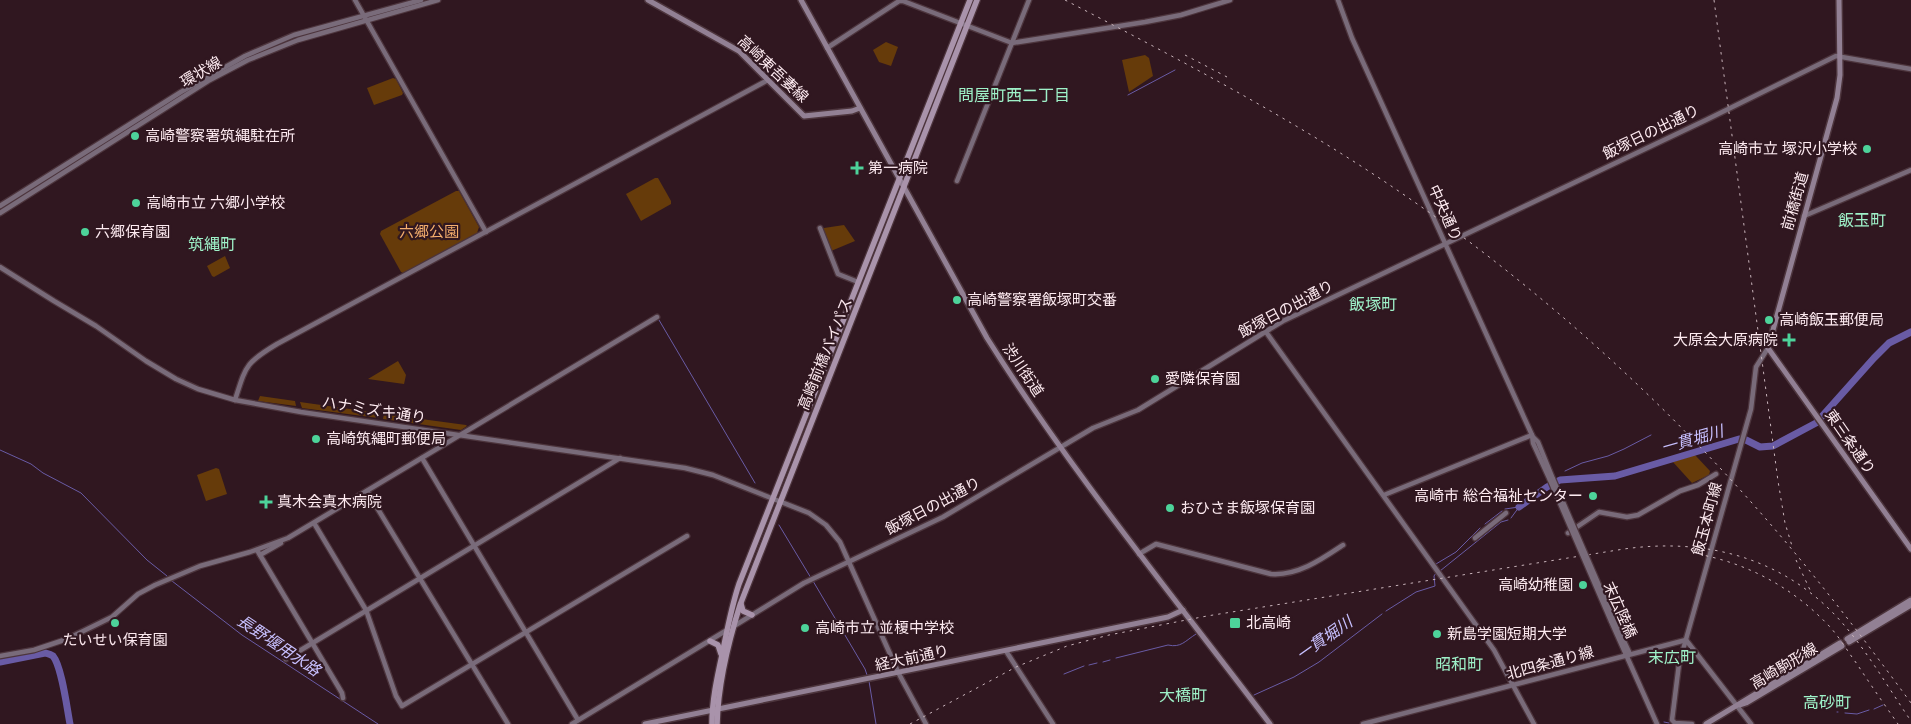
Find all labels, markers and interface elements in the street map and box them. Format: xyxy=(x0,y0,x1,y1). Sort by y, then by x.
street label: 高崎東吾妻線 xyxy=(734,31,813,106)
street label: 環状線 xyxy=(177,52,225,91)
district label: 問屋町西二丁目 xyxy=(958,85,1070,105)
street label: 飯塚日の出通り xyxy=(1599,100,1702,163)
place label: 高崎警察署筑縄駐在所 xyxy=(145,126,295,145)
marker: 高崎警察署筑縄駐在所 xyxy=(129,130,141,142)
place label: 高崎市立 塚沢小学校 xyxy=(1718,139,1857,158)
marker: 高崎市立 塚沢小学校 xyxy=(1861,143,1873,155)
place label: 第一病院 xyxy=(868,158,928,177)
marker: 第一病院 xyxy=(850,161,864,175)
street label: 前橋街道 xyxy=(1777,169,1812,232)
street label: 中央通り xyxy=(1425,182,1466,244)
place label: 高崎市立 六郷小学校 xyxy=(146,193,285,212)
marker: 高崎市立 六郷小学校 xyxy=(130,197,142,209)
district label: 飯玉町 xyxy=(1838,210,1886,230)
place label: 六郷保育園 xyxy=(95,222,170,241)
park label: 六郷公園 xyxy=(399,222,459,241)
marker: 六郷保育園 xyxy=(79,226,91,238)
district label: 筑縄町 xyxy=(188,234,236,254)
street label: 飯塚日の出通り xyxy=(1235,276,1337,342)
place label: 高崎警察署飯塚町交番 xyxy=(967,290,1117,309)
marker: 高崎警察署飯塚町交番 xyxy=(951,294,963,306)
district label: 飯塚町 xyxy=(1349,294,1397,314)
street label: 高崎前橋バイパス xyxy=(793,295,856,413)
place label: 高崎飯玉郵便局 xyxy=(1779,310,1884,329)
marker: 高崎飯玉郵便局 xyxy=(1763,314,1775,326)
place label: 大原会大原病院 xyxy=(1673,330,1778,349)
marker: 大原会大原病院 xyxy=(1782,333,1796,347)
street label: 渋川街道 xyxy=(999,340,1048,400)
place label: 愛隣保育園 xyxy=(1165,369,1240,388)
marker: 愛隣保育園 xyxy=(1149,373,1161,385)
street label: ハナミズキ通り xyxy=(321,392,427,427)
street label: 東三条通り xyxy=(1821,406,1880,478)
water label: 一貫堀川 xyxy=(1658,420,1727,457)
place label: 高崎筑縄町郵便局 xyxy=(326,429,446,448)
marker: 高崎筑縄町郵便局 xyxy=(310,433,322,445)
street label: 飯塚日の出通り xyxy=(882,473,984,539)
street label: 飯玉本町線 xyxy=(1688,480,1725,558)
place label: 高崎市 総合福祉センター xyxy=(1414,486,1583,505)
marker: 高崎市 総合福祉センター xyxy=(1587,490,1599,502)
place label: 真木会真木病院 xyxy=(277,492,382,511)
marker: 真木会真木病院 xyxy=(259,495,273,509)
place label: おひさま飯塚保育園 xyxy=(1180,498,1315,517)
marker: おひさま飯塚保育園 xyxy=(1164,502,1176,514)
place label: 高崎幼稚園 xyxy=(1498,575,1573,594)
marker: 高崎幼稚園 xyxy=(1577,579,1589,591)
street label: 末広陸橋 xyxy=(1600,579,1641,641)
water label: 長野堰用水路 xyxy=(234,610,326,681)
water label: 一貫堀川 xyxy=(1292,610,1358,665)
place label: 北高崎 xyxy=(1246,613,1291,632)
marker: 北高崎 xyxy=(1228,616,1242,630)
marker: たいせい保育園 xyxy=(109,617,121,629)
place label: 高崎市立 並榎中学校 xyxy=(815,618,954,637)
marker: 高崎市立 並榎中学校 xyxy=(799,622,811,634)
place label: 新島学園短期大学 xyxy=(1447,624,1567,643)
marker: 新島学園短期大学 xyxy=(1431,628,1443,640)
place label: たいせい保育園 xyxy=(62,630,168,649)
street label: 高崎駒形線 xyxy=(1747,638,1821,693)
street label: 経大前通り xyxy=(873,640,951,675)
street label: 北四条通り線 xyxy=(1504,642,1596,683)
district label: 末広町 xyxy=(1648,647,1696,667)
district label: 昭和町 xyxy=(1435,654,1483,674)
district label: 大橋町 xyxy=(1159,685,1207,705)
district label: 高砂町 xyxy=(1803,692,1851,712)

